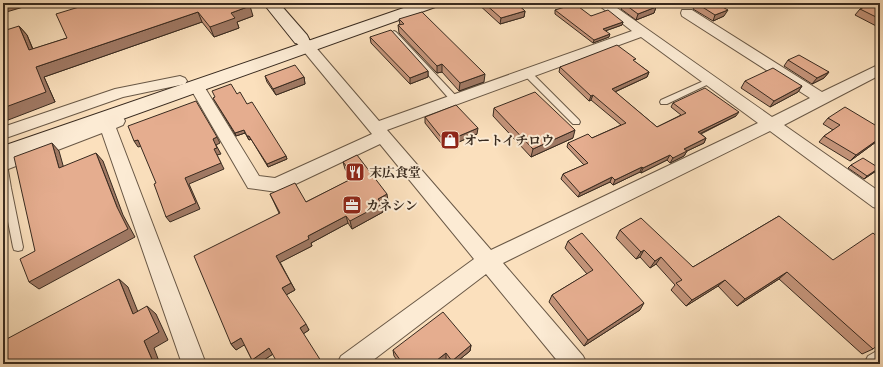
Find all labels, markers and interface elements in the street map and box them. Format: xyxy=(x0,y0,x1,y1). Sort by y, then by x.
shop icon: オートイチロウ xyxy=(439,129,461,151)
place label: オートイチロウ xyxy=(464,131,554,150)
restaurant icon: 末広食堂 xyxy=(344,161,366,183)
place label: 末広食堂 xyxy=(369,163,421,182)
office icon: カネシン xyxy=(341,194,363,216)
place label: カネシン xyxy=(366,196,418,215)

